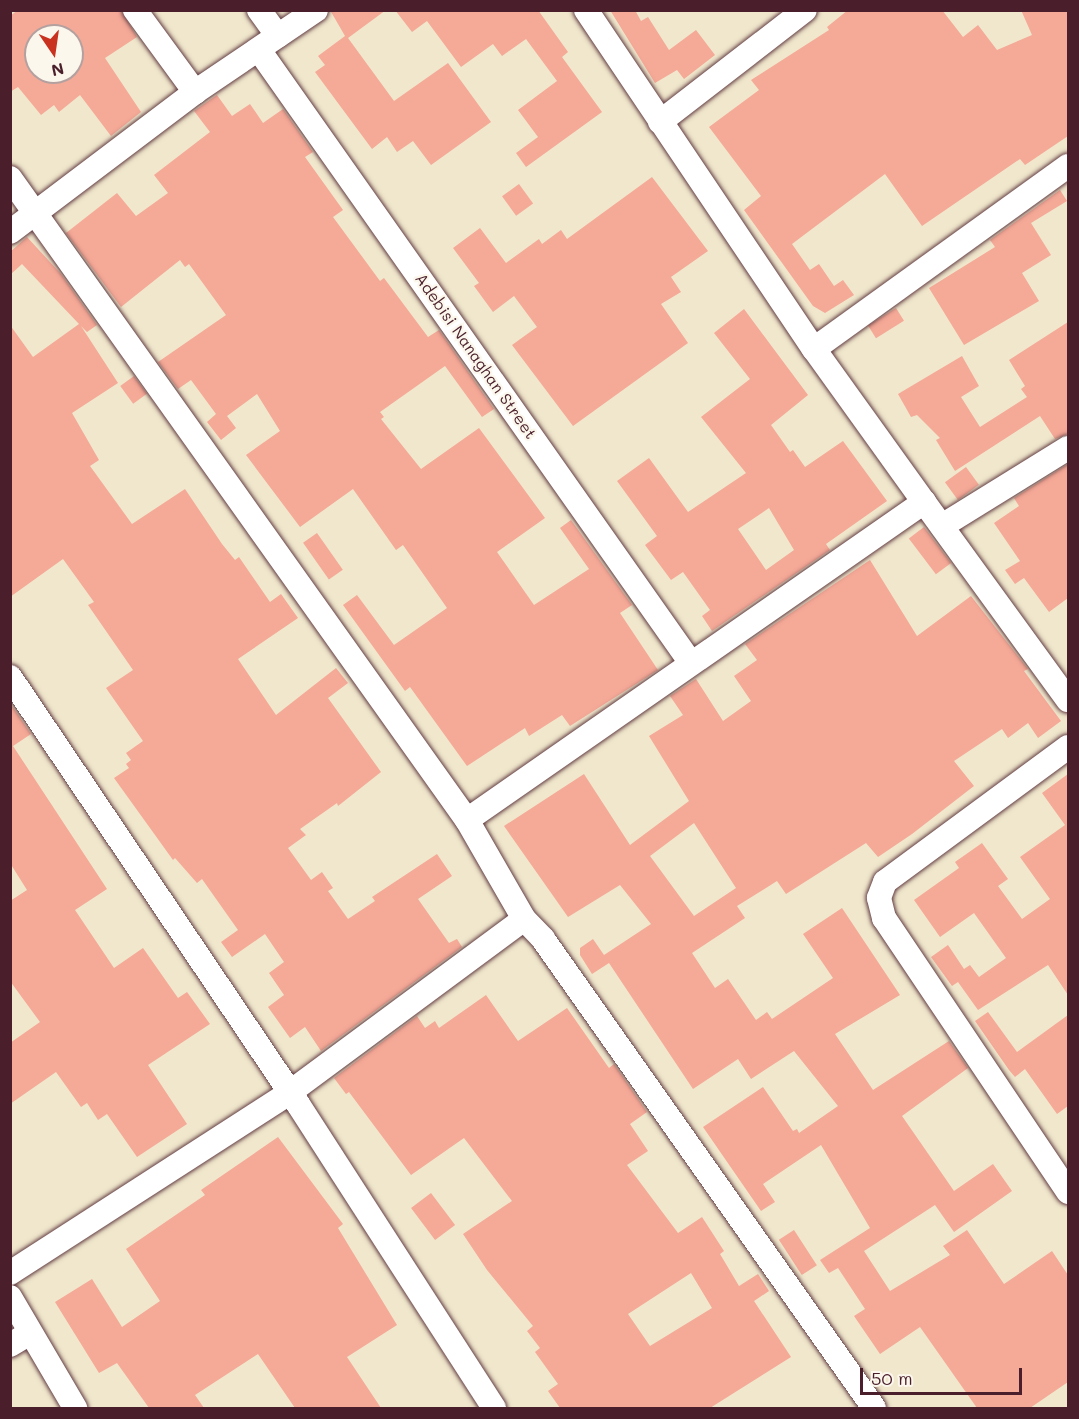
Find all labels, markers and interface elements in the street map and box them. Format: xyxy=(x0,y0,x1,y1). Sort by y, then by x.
north arrow xyxy=(24,24,84,84)
text: N xyxy=(49,58,66,82)
street label: Adebisi Nanaghan Street xyxy=(411,269,541,443)
scale bar xyxy=(863,1356,1025,1394)
text: 50 m xyxy=(871,1366,913,1390)

